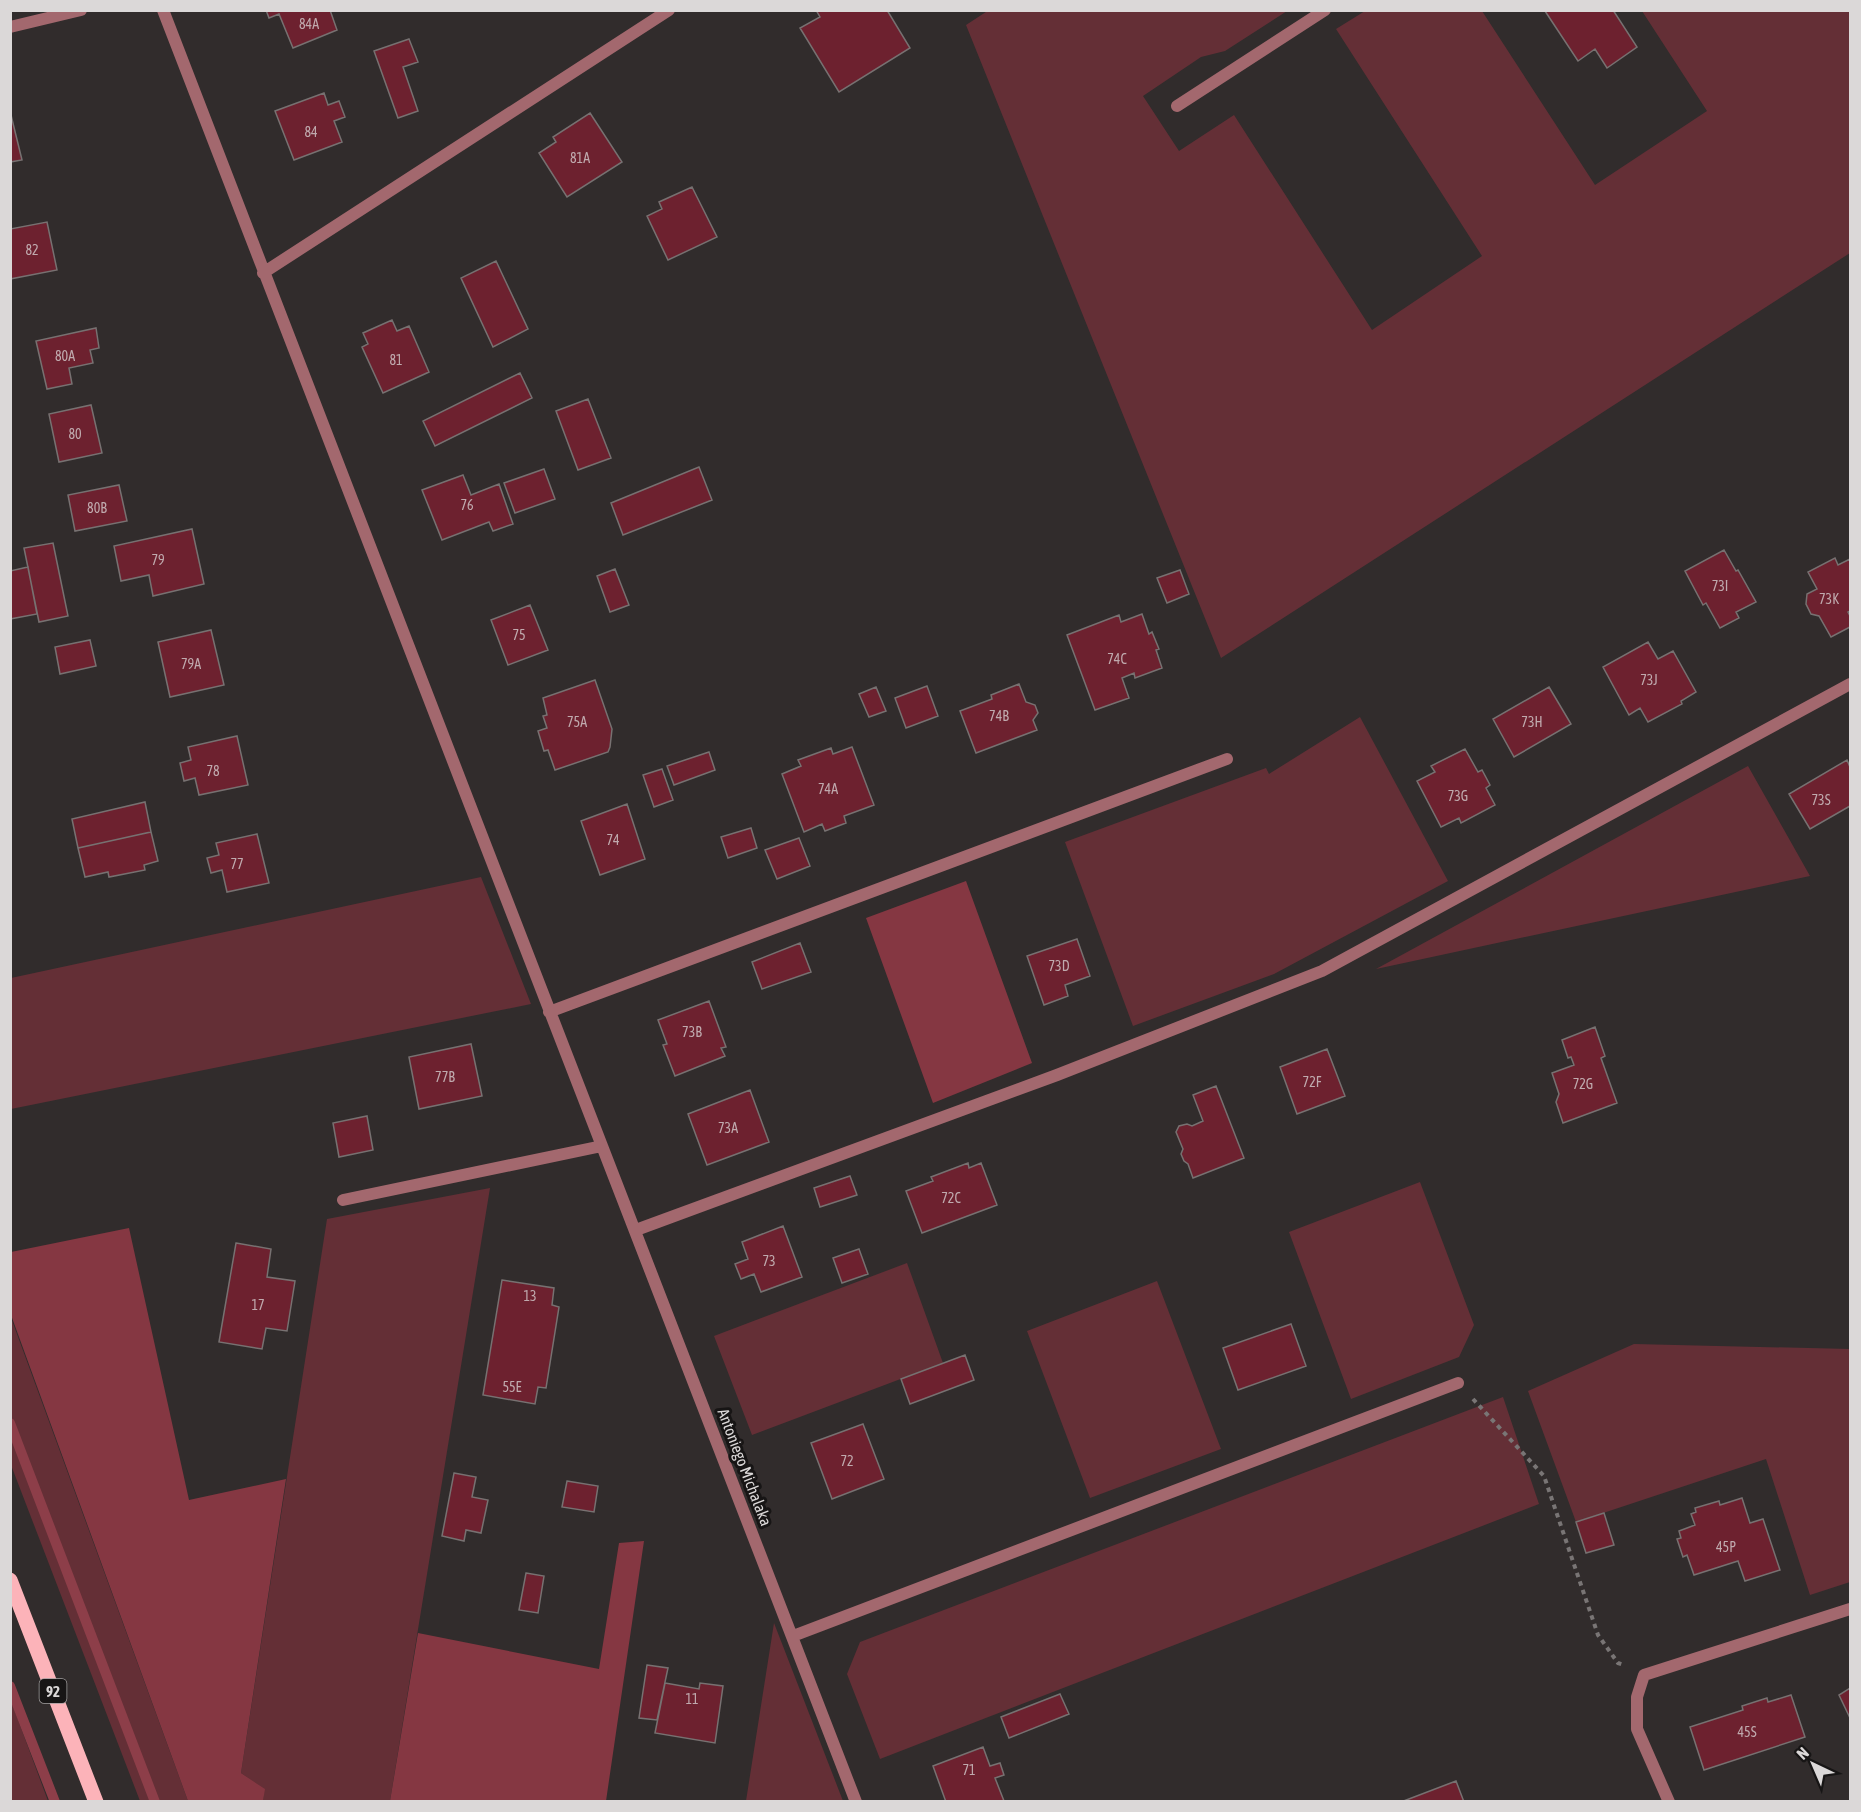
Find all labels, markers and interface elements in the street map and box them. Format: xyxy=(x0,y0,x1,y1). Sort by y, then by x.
house number: 84A xyxy=(299,16,319,32)
house number: 84 xyxy=(304,124,318,140)
house number: 81A xyxy=(570,150,590,166)
house number: 82 xyxy=(25,242,39,258)
house number: 80A xyxy=(55,348,75,364)
house number: 81 xyxy=(389,352,403,368)
house number: 80 xyxy=(68,426,82,442)
house number: 76 xyxy=(460,497,474,513)
house number: 80B xyxy=(87,500,107,516)
house number: 79 xyxy=(151,552,165,568)
house number: 73I xyxy=(1712,578,1728,594)
house number: 73K xyxy=(1819,591,1839,607)
house number: 75 xyxy=(512,627,526,643)
house number: 74C xyxy=(1107,651,1127,667)
house number: 79A xyxy=(181,656,201,672)
house number: 73J xyxy=(1640,672,1658,688)
house number: 74B xyxy=(989,708,1009,724)
house number: 75A xyxy=(567,714,587,730)
house number: 73H xyxy=(1521,714,1543,730)
house number: 78 xyxy=(206,763,220,779)
house number: 74A xyxy=(818,781,838,797)
house number: 73G xyxy=(1448,788,1468,804)
house number: 73S xyxy=(1811,792,1831,808)
house number: 74 xyxy=(606,832,620,848)
house number: 77 xyxy=(230,856,244,872)
house number: 73D xyxy=(1049,958,1070,974)
house number: 73B xyxy=(682,1024,702,1040)
house number: 77B xyxy=(435,1069,455,1085)
house number: 72F xyxy=(1303,1074,1322,1090)
house number: 72G xyxy=(1573,1076,1593,1092)
house number: 73A xyxy=(718,1120,738,1136)
house number: 72C xyxy=(941,1190,961,1206)
house number: 73 xyxy=(762,1253,776,1269)
house number: 13 xyxy=(523,1288,537,1304)
house number: 17 xyxy=(251,1297,265,1313)
house number: 55E xyxy=(502,1379,522,1395)
street label: Antoniego Michalaka xyxy=(713,1406,776,1529)
house number: 72 xyxy=(840,1453,854,1469)
house number: 45P xyxy=(1716,1539,1736,1555)
road number: 92 xyxy=(40,1679,66,1703)
house number: 11 xyxy=(685,1691,699,1707)
house number: 45S xyxy=(1737,1724,1757,1740)
north arrow xyxy=(1783,1734,1843,1794)
text: N xyxy=(1793,1743,1812,1763)
house number: 71 xyxy=(962,1762,976,1778)

